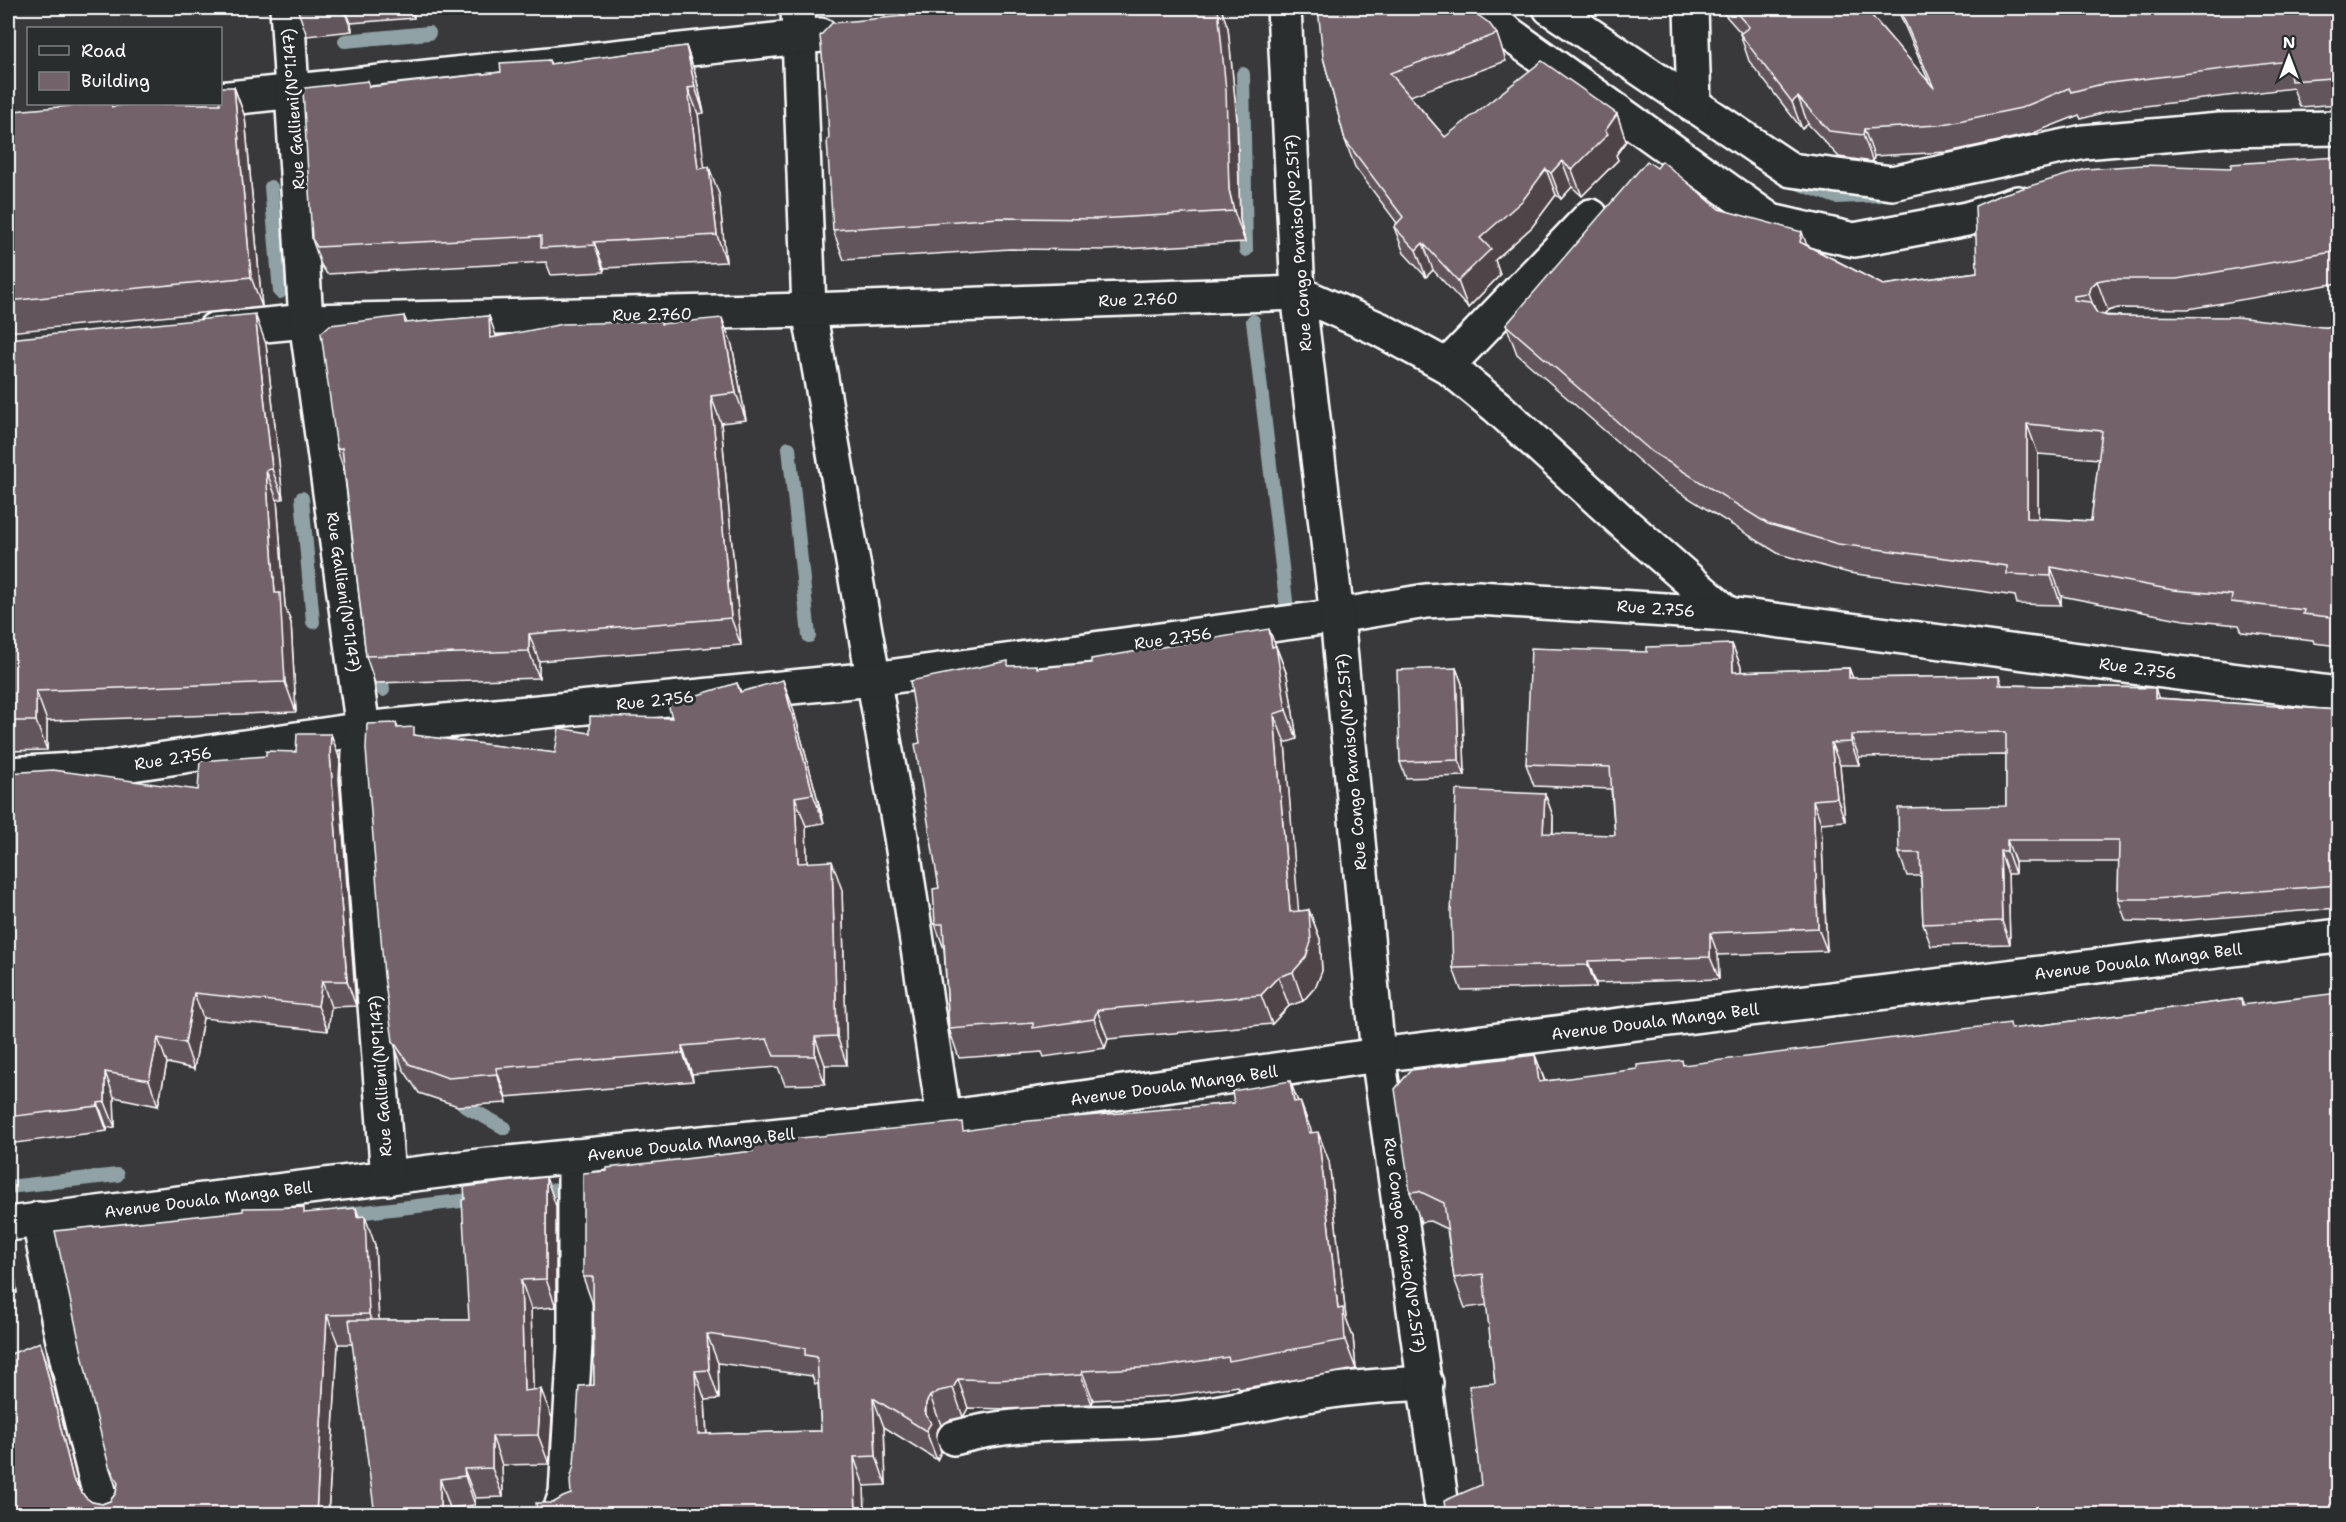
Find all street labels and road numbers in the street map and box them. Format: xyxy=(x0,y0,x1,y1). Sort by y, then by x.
street label: Rue Gallieni(N°1.147) xyxy=(277,28,310,190)
street label: Rue Congo Paraiso(N°2.517) xyxy=(1280,134,1317,352)
street label: Rue 2.760 xyxy=(1098,288,1178,311)
street label: Rue 2.760 xyxy=(612,303,692,326)
street label: Rue Gallieni(N°1.147) xyxy=(322,511,365,674)
street label: Rue 2.756 xyxy=(1616,595,1696,622)
street label: Rue 2.756 xyxy=(1133,623,1213,654)
street label: Rue Congo Paraiso(N°2.517) xyxy=(1332,653,1371,871)
street label: Rue 2.756 xyxy=(2098,653,2178,684)
street label: Rue 2.756 xyxy=(615,686,695,715)
street label: Rue 2.756 xyxy=(133,742,213,775)
street label: Avenue Douala Manga Bell xyxy=(2033,938,2243,985)
street label: Rue Gallieni(N°1.147) xyxy=(364,995,397,1157)
street label: Avenue Douala Manga Bell xyxy=(1550,998,1760,1045)
street label: Avenue Douala Manga Bell xyxy=(1069,1061,1279,1110)
street label: Avenue Douala Manga Bell xyxy=(586,1123,796,1166)
street label: Rue Congo Paraiso(N°2.517) xyxy=(1379,1136,1430,1354)
street label: Avenue Douala Manga Bell xyxy=(103,1176,313,1223)

